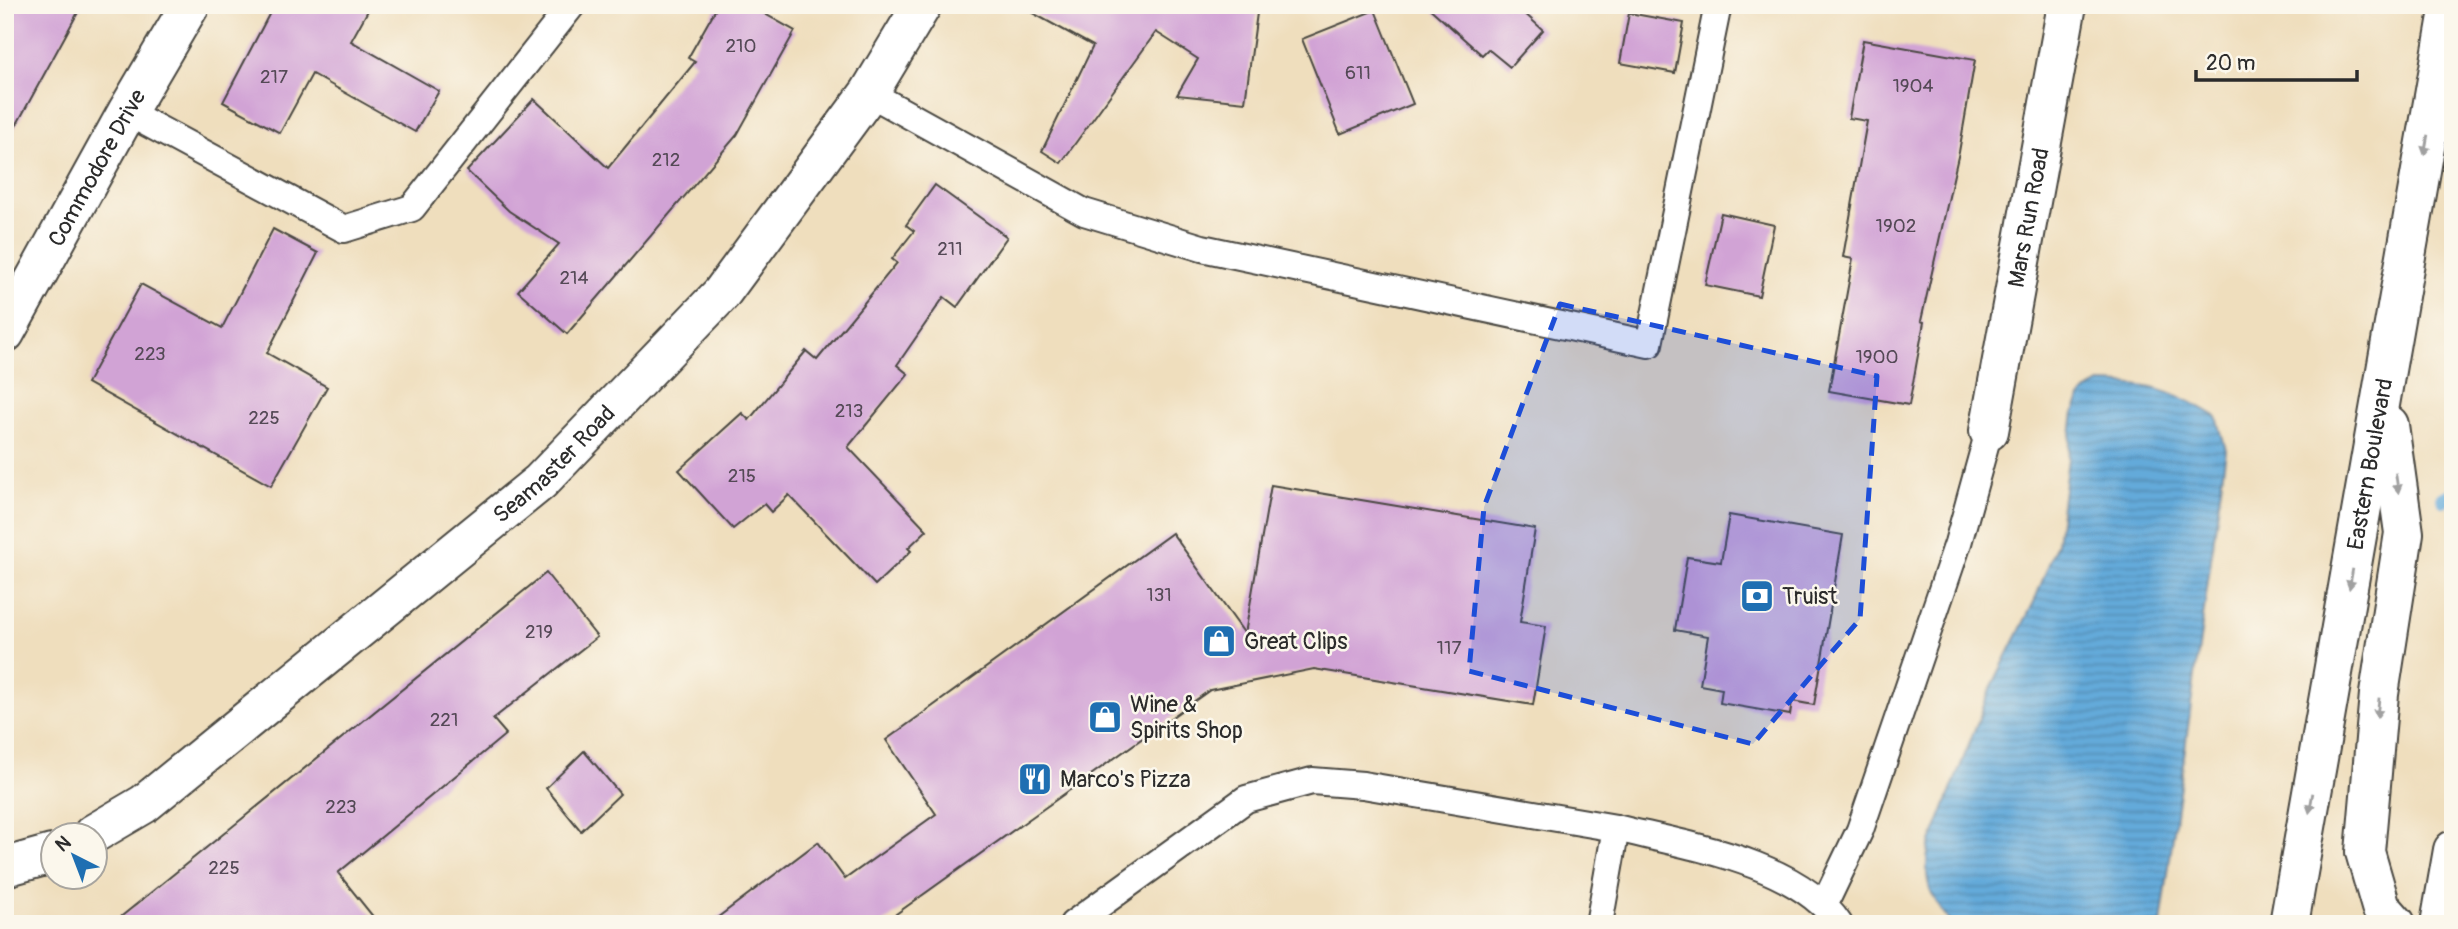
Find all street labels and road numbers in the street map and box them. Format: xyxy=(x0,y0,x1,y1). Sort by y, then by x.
street label: Commodore Drive xyxy=(42,83,153,252)
street label: Mars Run Road xyxy=(2002,145,2056,290)
street label: Eastern Boulevard xyxy=(2341,376,2399,552)
street label: Seamaster Road xyxy=(487,399,621,529)

